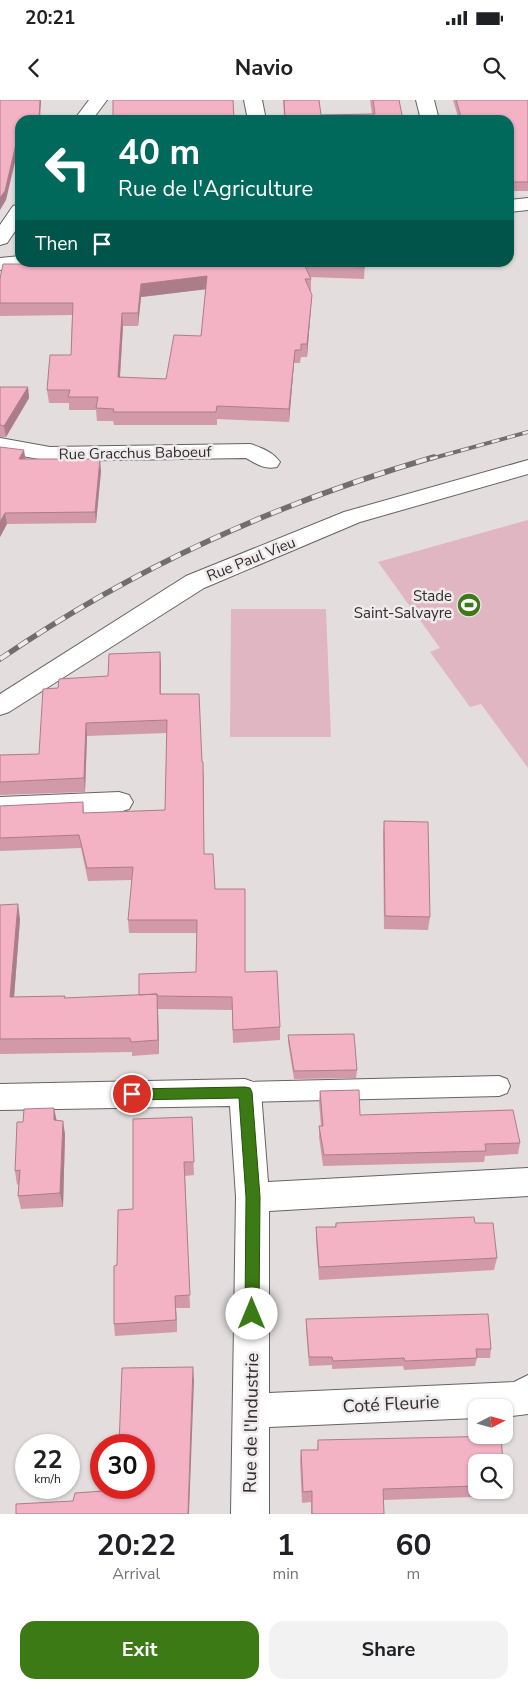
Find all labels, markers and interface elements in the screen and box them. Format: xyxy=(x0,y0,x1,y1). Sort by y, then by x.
text: 20:21 xyxy=(25,5,75,31)
text: Navio xyxy=(235,53,293,83)
icon: back xyxy=(20,54,48,82)
icon: search xyxy=(480,54,508,82)
text: 40 m xyxy=(118,129,200,176)
icon: left xyxy=(35,135,100,200)
text: Rue de l'Agriculture xyxy=(118,174,313,204)
icon: arrive xyxy=(88,230,116,258)
text: Then xyxy=(35,231,78,257)
street label: Rue Gracchus Baboeuf xyxy=(58,442,213,464)
street label: Rue Paul Vieu xyxy=(204,532,298,586)
place label: Stade Saint-Salvayre xyxy=(354,586,452,623)
sports icon: Stade Saint-Salvayre xyxy=(456,592,482,618)
pin xyxy=(111,1073,153,1115)
icon: arrive xyxy=(118,1080,146,1108)
position arrow xyxy=(225,1287,277,1339)
street label: Rue de l'Industrie xyxy=(238,1353,264,1493)
street label: Coté Fleurie xyxy=(342,1389,440,1419)
north arrow xyxy=(468,1399,512,1444)
map controls xyxy=(468,1399,513,1499)
speed limit sign: 30 xyxy=(90,1434,155,1499)
text: 22 xyxy=(32,1443,63,1477)
button: search xyxy=(468,1454,513,1499)
text: km/h xyxy=(34,1471,61,1487)
text: 20:22 xyxy=(97,1525,176,1566)
text: 1 xyxy=(277,1525,295,1566)
text: 60 xyxy=(395,1525,431,1566)
text: Arrival xyxy=(112,1563,160,1585)
text: min xyxy=(272,1563,299,1585)
text: m xyxy=(407,1563,420,1585)
button: Exit xyxy=(20,1621,259,1679)
button: Share xyxy=(269,1621,508,1679)

